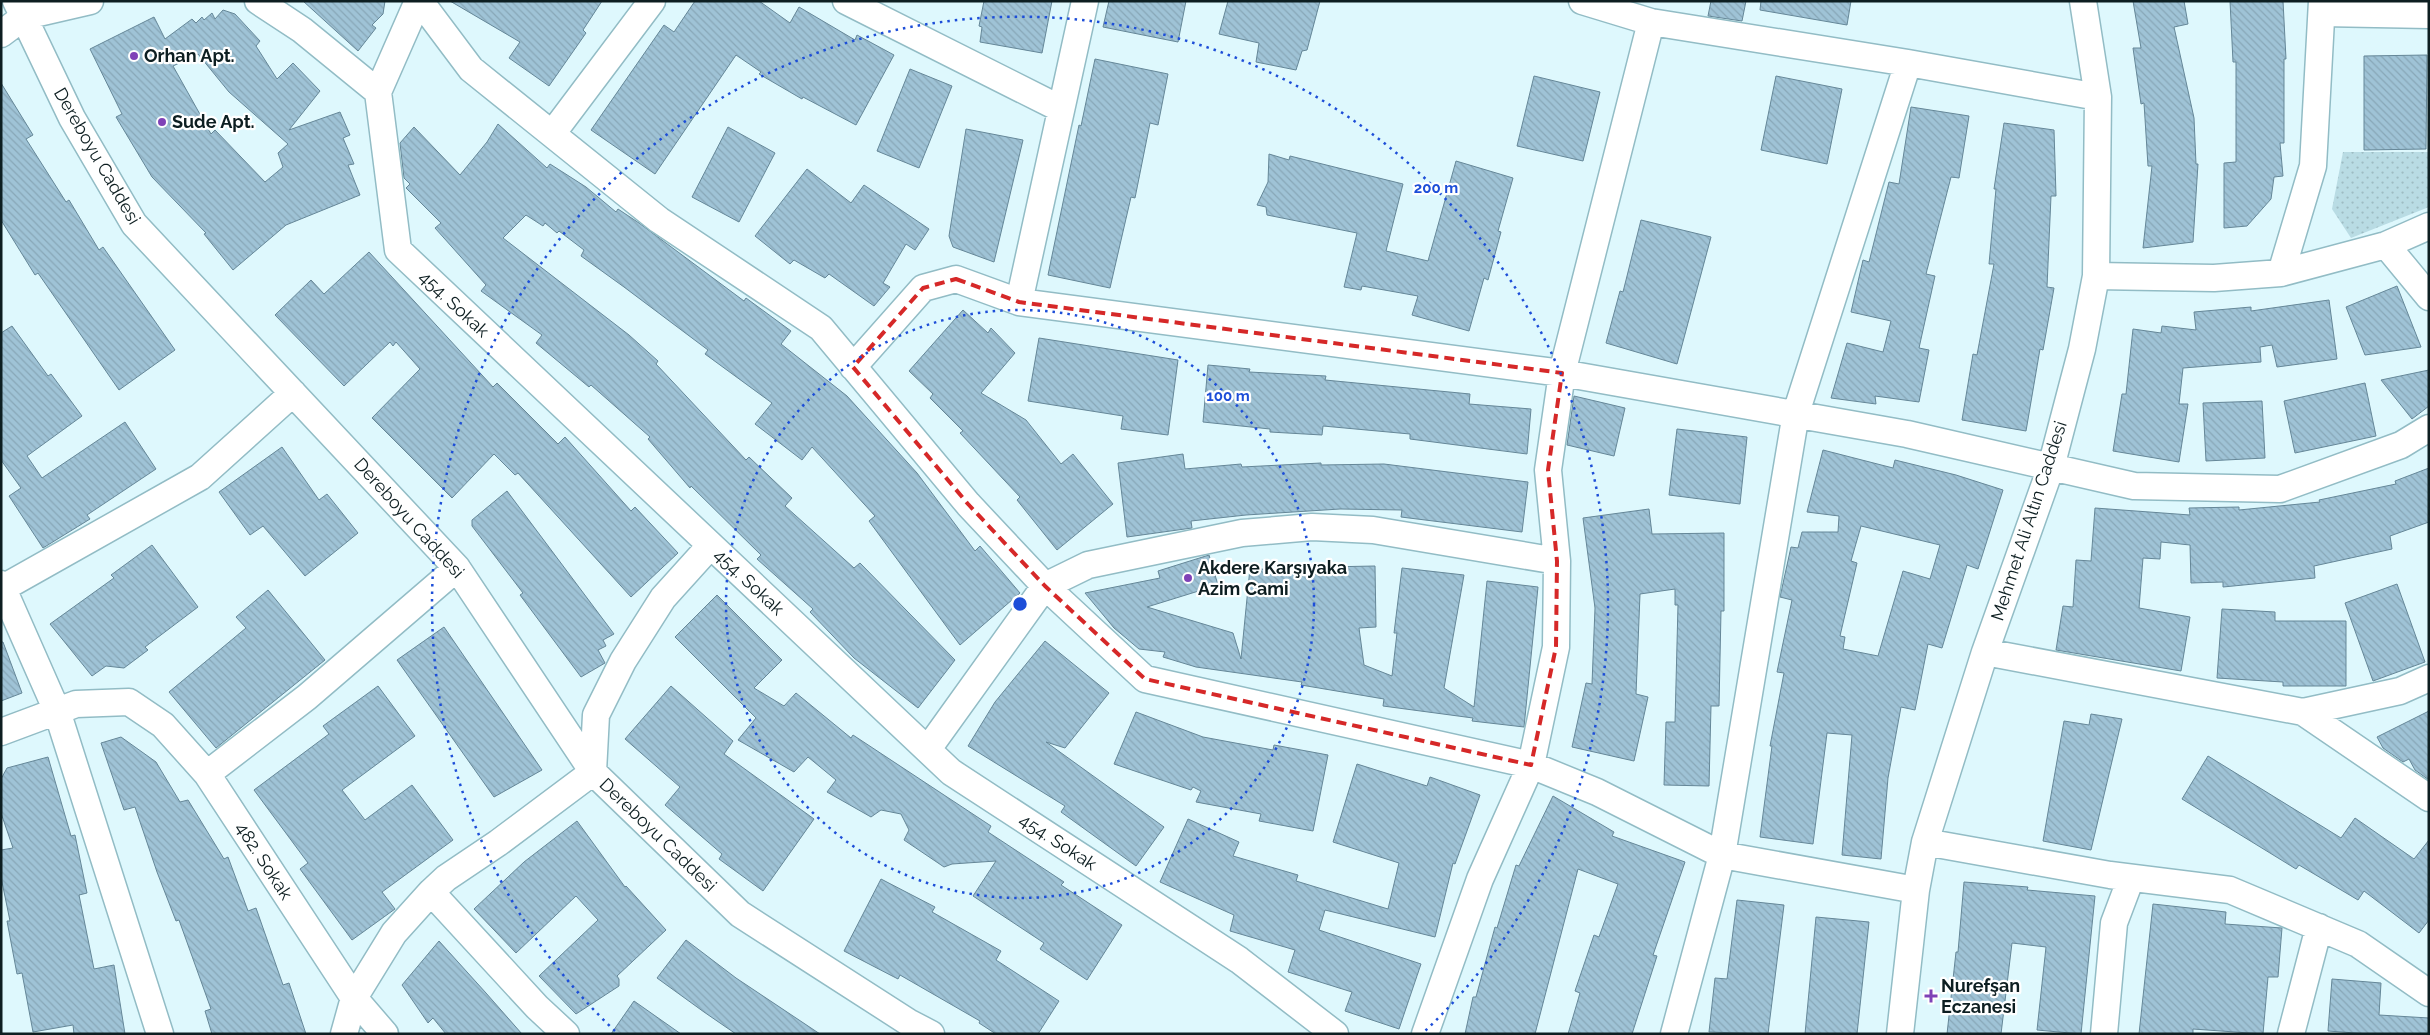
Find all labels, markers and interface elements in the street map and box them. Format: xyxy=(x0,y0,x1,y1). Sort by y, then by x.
place label: Orhan Apt. xyxy=(144,45,235,66)
marker: Orhan Apt. xyxy=(128,50,140,62)
street label: Dereboyu Caddesi xyxy=(50,84,145,228)
place label: Sude Apt. xyxy=(172,111,255,132)
marker: Sude Apt. xyxy=(156,116,168,128)
text: 200 m xyxy=(1414,179,1458,197)
street label: 454. Sokak xyxy=(415,266,494,342)
text: 100 m xyxy=(1206,387,1250,405)
street label: Mehmet Ali Altın Caddesi xyxy=(1986,418,2071,623)
street label: Dereboyu Caddesi xyxy=(350,453,469,582)
street label: 454. Sokak xyxy=(710,544,789,620)
place label: Akdere Karşıyaka Azim Cami xyxy=(1198,557,1347,599)
marker: Akdere Karşıyaka Azim Cami xyxy=(1182,572,1194,584)
centre of rings xyxy=(1011,595,1029,613)
street label: Dereboyu Caddesi xyxy=(596,774,721,896)
street label: 454. Sokak xyxy=(1016,809,1101,875)
street label: 482. Sokak xyxy=(232,818,298,904)
place label: Nurefşan Eczanesi xyxy=(1941,975,2020,1017)
marker: Nurefşan Eczanesi xyxy=(1925,990,1937,1002)

